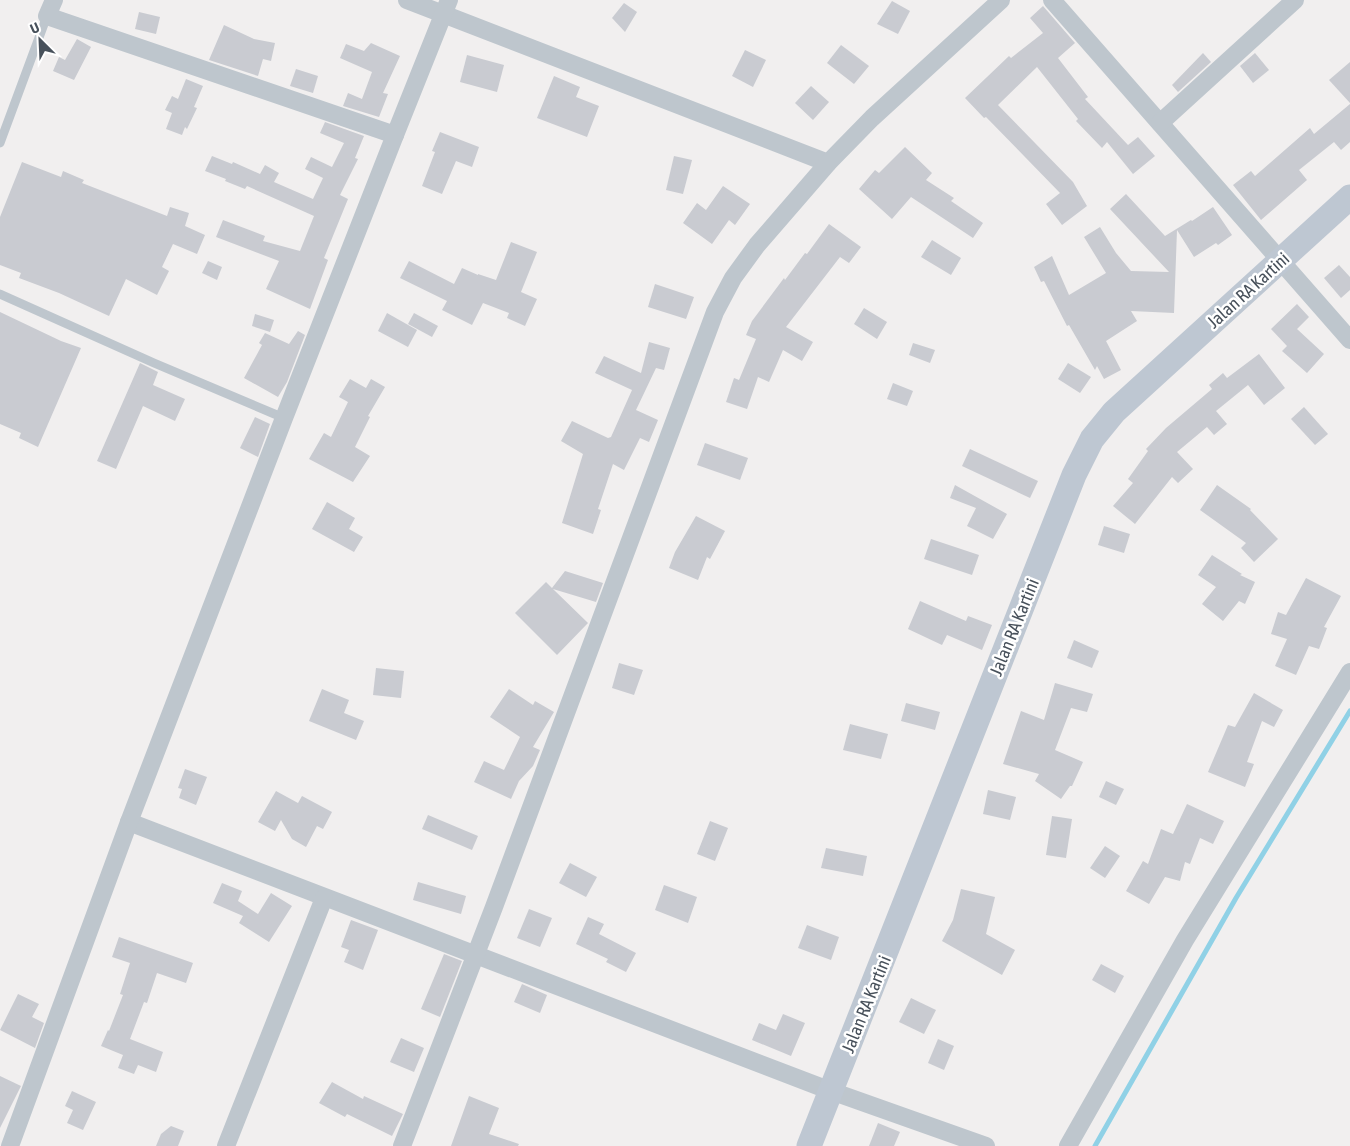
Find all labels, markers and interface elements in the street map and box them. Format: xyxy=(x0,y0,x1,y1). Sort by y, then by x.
north arrow xyxy=(15,15,65,65)
text: U xyxy=(28,19,42,37)
street label: Jalan RA Kartini xyxy=(1203,248,1293,332)
street label: Jalan RA Kartini xyxy=(985,575,1043,679)
street label: Jalan RA Kartini xyxy=(837,952,895,1056)

